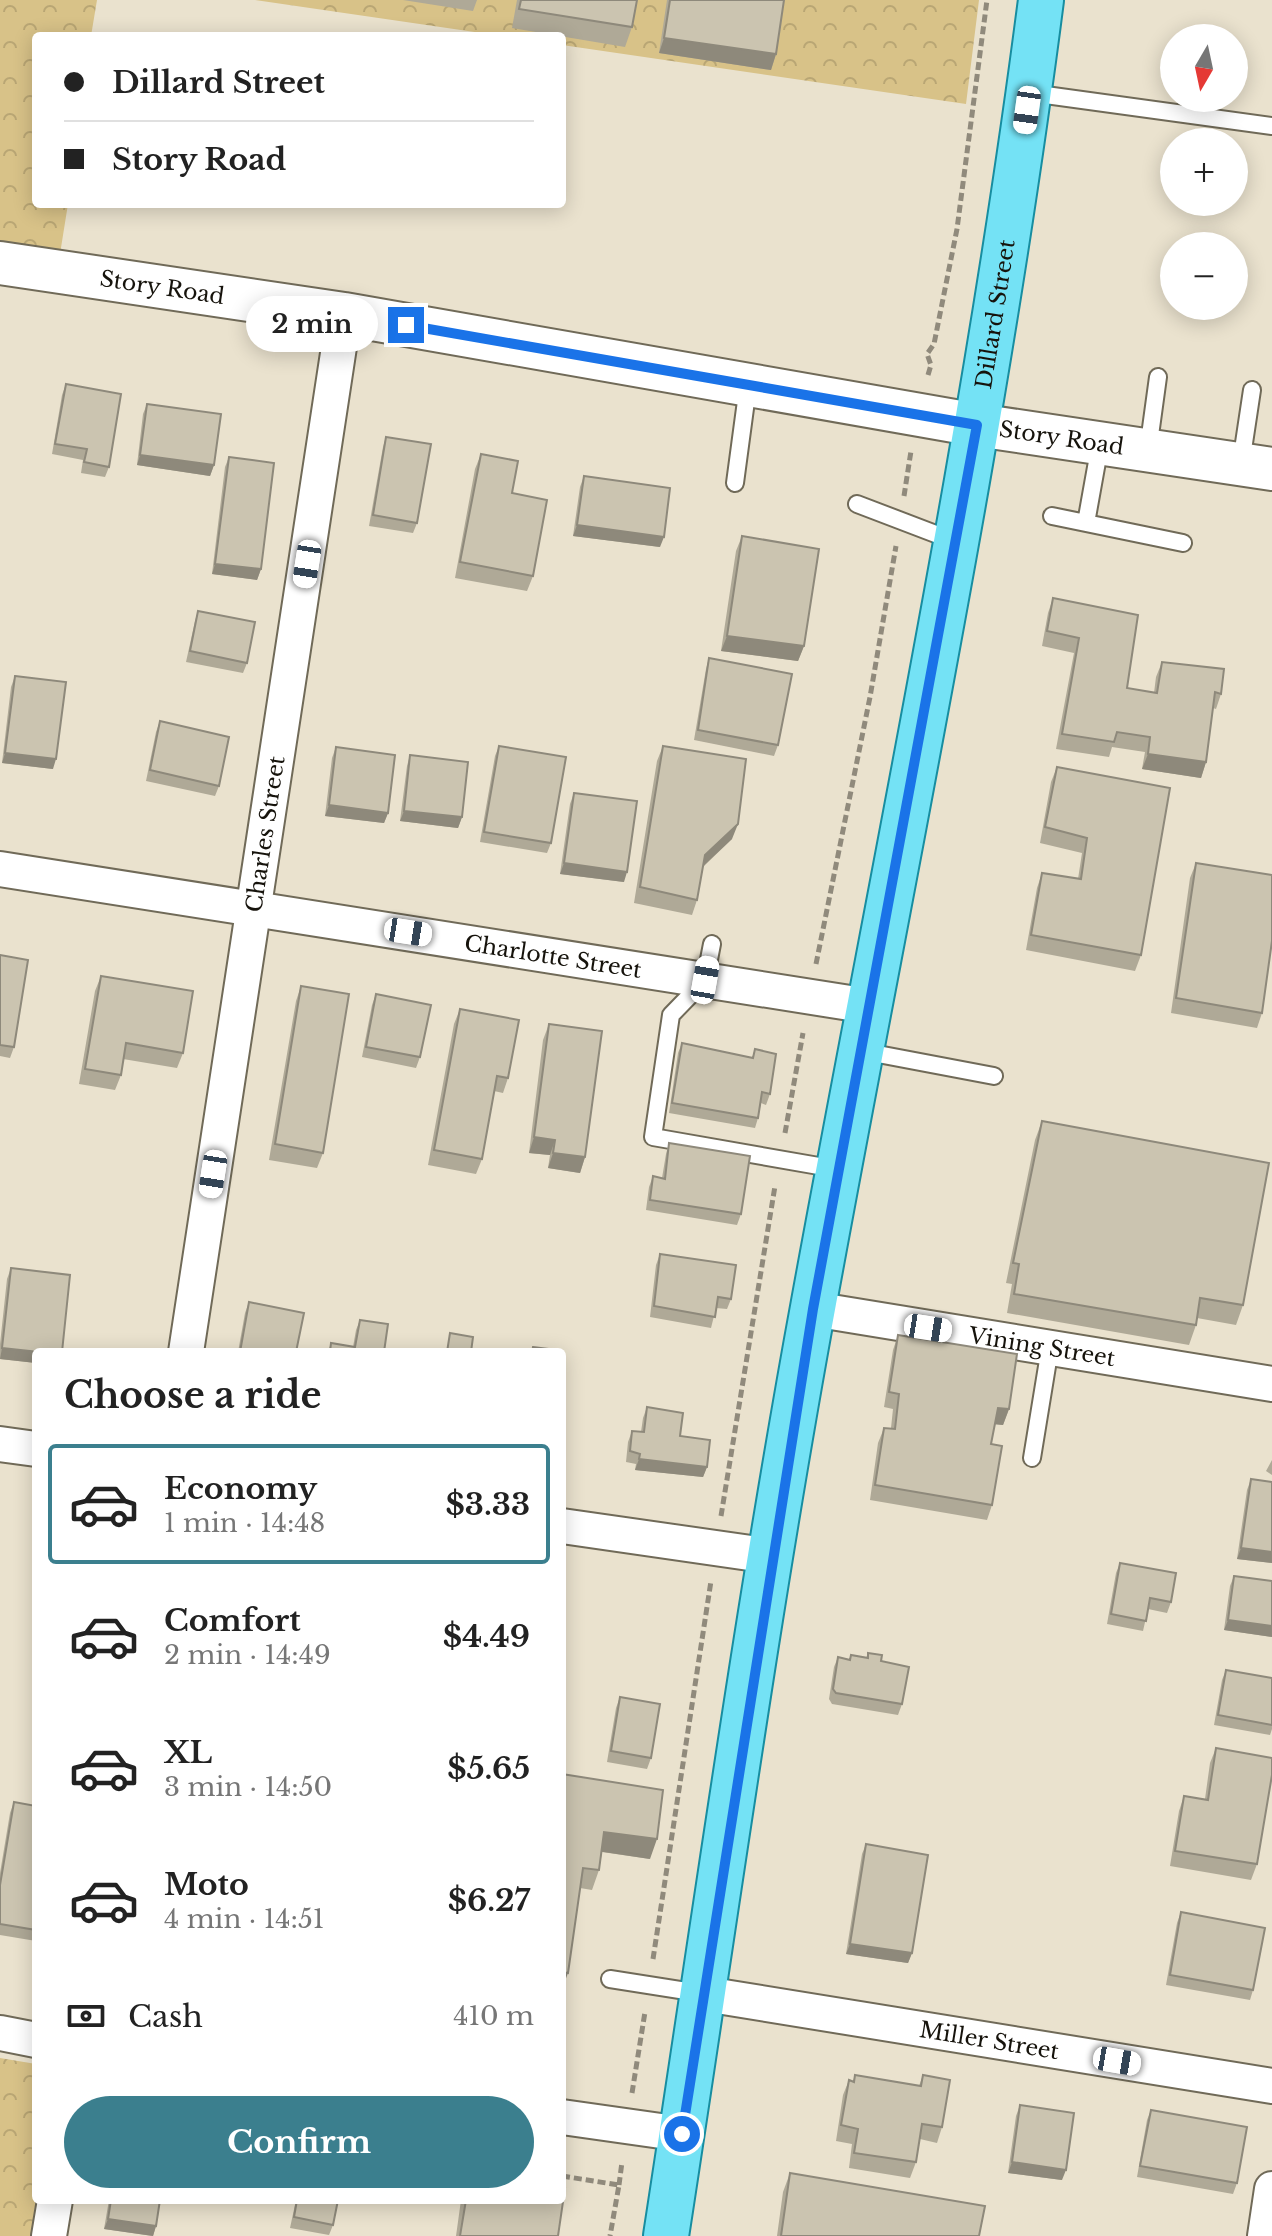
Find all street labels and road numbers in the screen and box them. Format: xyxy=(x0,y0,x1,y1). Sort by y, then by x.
street label: Dillard Street xyxy=(970,237,1021,391)
street label: Story Road xyxy=(98,265,226,310)
street label: Story Road xyxy=(997,416,1126,461)
street label: Charles Street xyxy=(240,753,291,914)
street label: Charlotte Street xyxy=(463,929,644,984)
street label: Vining Street xyxy=(966,1321,1118,1372)
street label: Miller Street xyxy=(917,2016,1062,2065)

